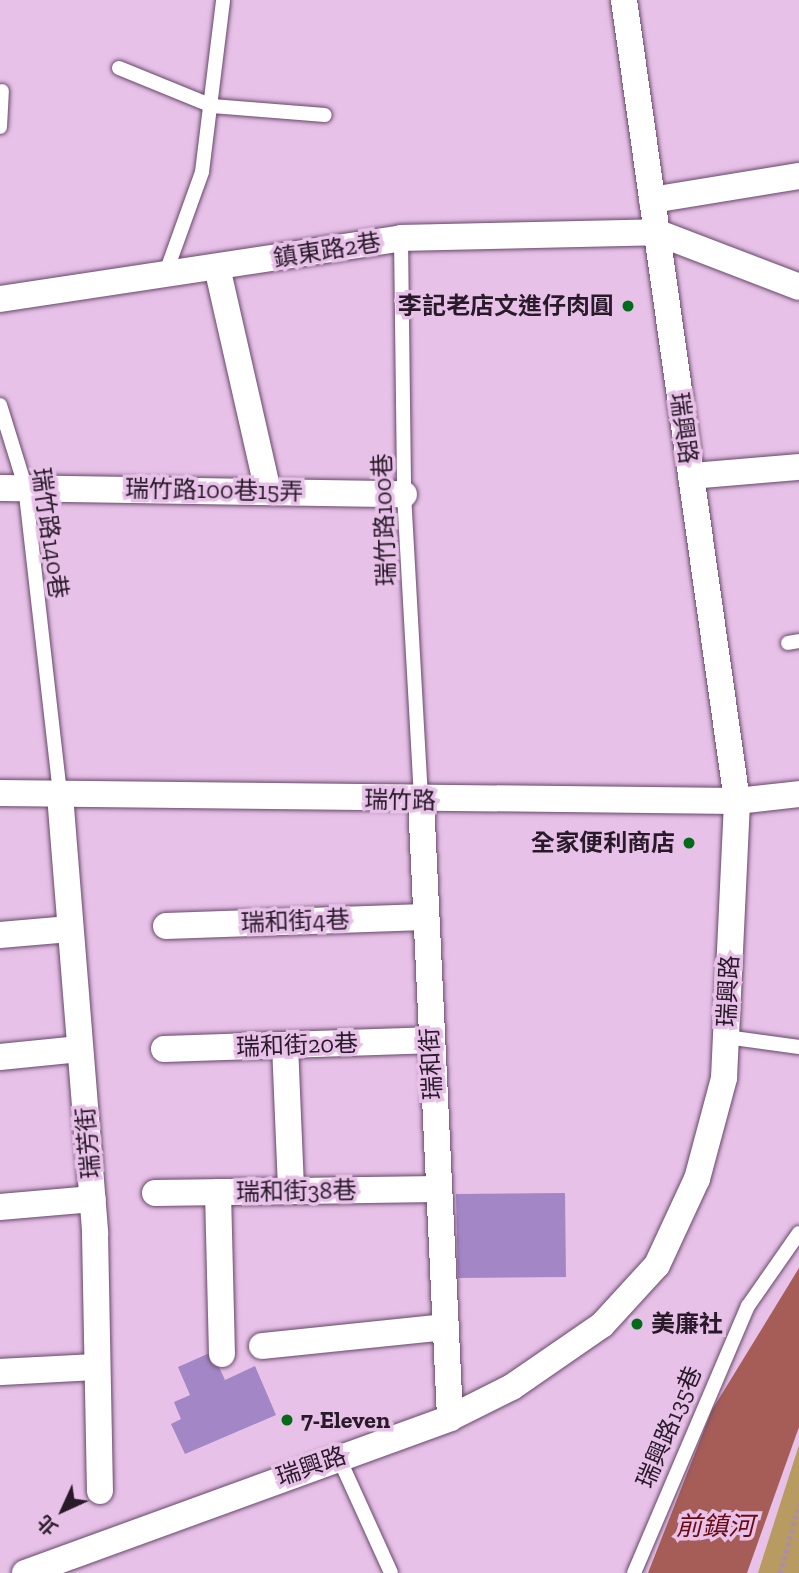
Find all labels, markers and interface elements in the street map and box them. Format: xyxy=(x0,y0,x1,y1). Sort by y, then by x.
street label: 鎮東路2巷 xyxy=(271,227,383,273)
place label: 李記老店文進仔肉圓 xyxy=(398,292,614,320)
marker: 李記老店文進仔肉圓 xyxy=(620,298,636,314)
street label: 瑞興路 xyxy=(665,390,703,466)
street label: 瑞竹路100巷 xyxy=(367,453,401,587)
street label: 瑞竹路140巷 xyxy=(27,466,73,600)
street label: 瑞竹路100巷15弄 xyxy=(125,474,303,506)
street label: 瑞竹路 xyxy=(364,785,436,815)
place label: 全家便利商店 xyxy=(531,829,675,857)
marker: 全家便利商店 xyxy=(681,835,697,851)
street label: 瑞和街4巷 xyxy=(240,905,350,937)
street label: 瑞興路 xyxy=(712,954,744,1028)
street label: 瑞和街 xyxy=(415,1027,447,1101)
street label: 瑞和街20巷 xyxy=(235,1028,359,1062)
street label: 瑞芳街 xyxy=(71,1106,105,1180)
street label: 瑞和街38巷 xyxy=(235,1176,357,1206)
place label: 美廉社 xyxy=(651,1310,723,1338)
marker: 美廉社 xyxy=(629,1316,645,1332)
street label: 瑞興路135巷 xyxy=(630,1362,708,1492)
place label: 7-Eleven xyxy=(301,1406,390,1434)
marker: 7-Eleven xyxy=(279,1412,295,1428)
street label: 瑞興路 xyxy=(272,1441,350,1491)
north arrow xyxy=(28,1475,98,1545)
text: 北 xyxy=(33,1510,63,1540)
water label: 前鎮河 xyxy=(676,1511,754,1543)

